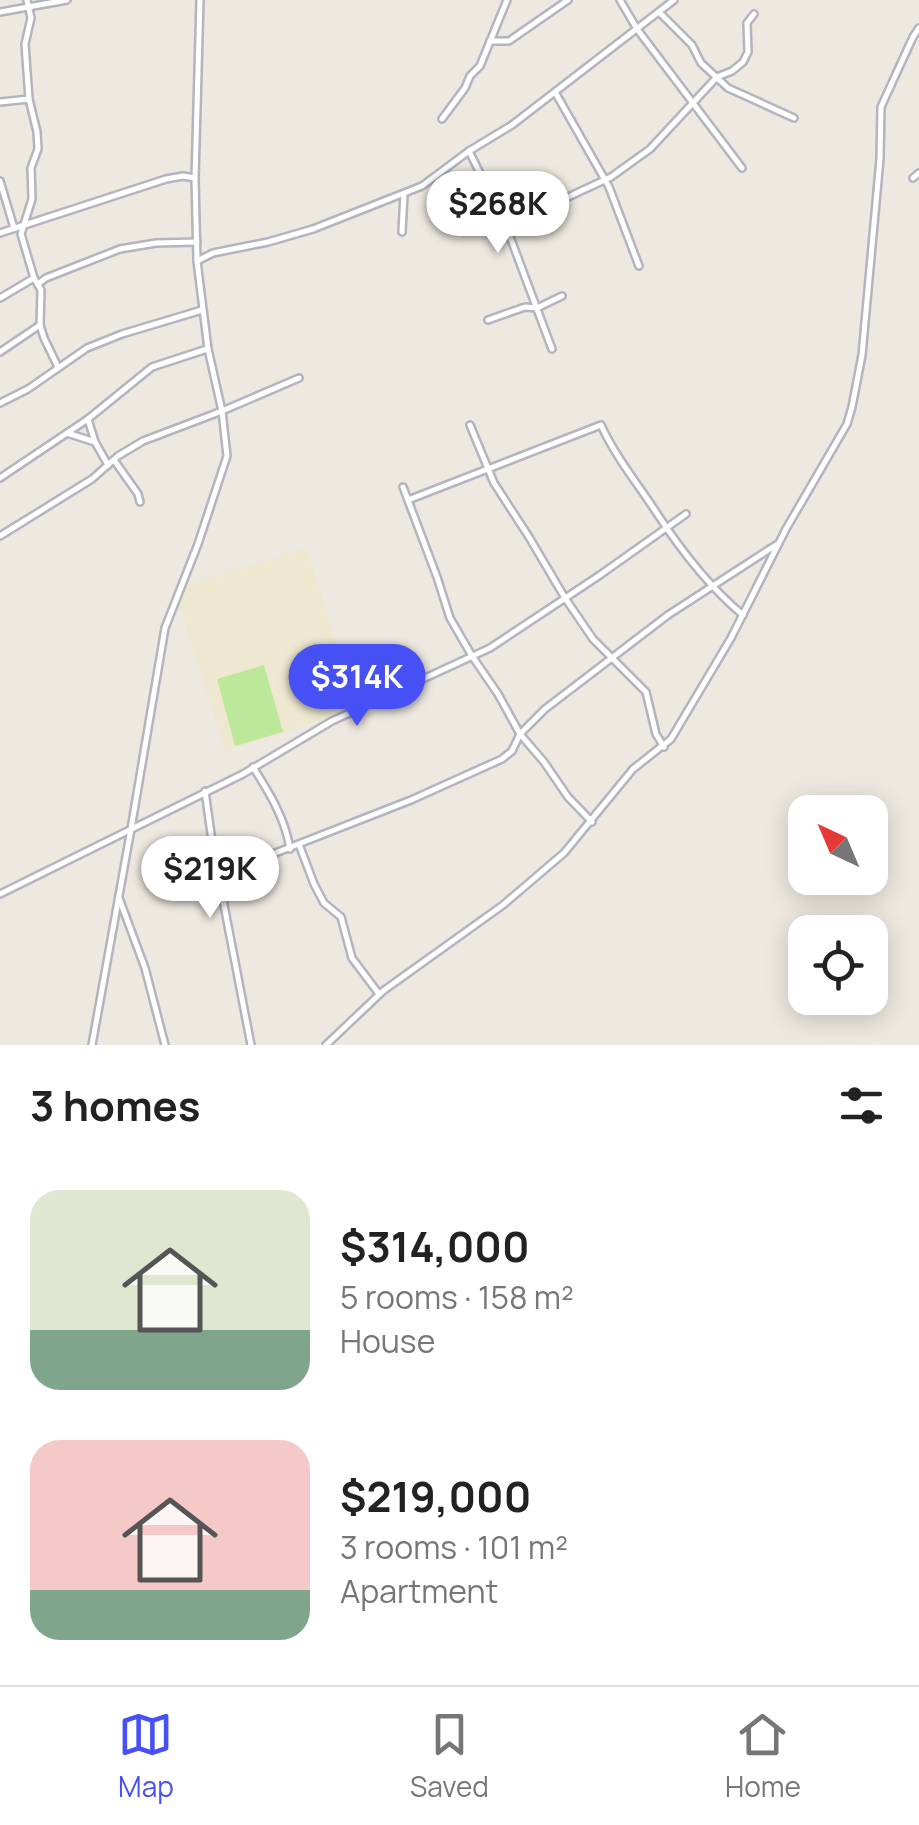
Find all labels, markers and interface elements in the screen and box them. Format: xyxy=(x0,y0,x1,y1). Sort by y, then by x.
pin: $268K xyxy=(428,171,568,256)
text: $268K xyxy=(448,181,548,225)
pin: $314K xyxy=(287,644,427,729)
text: $314K xyxy=(311,654,403,698)
north arrow xyxy=(788,795,888,895)
map controls xyxy=(788,795,888,1015)
pin: $219K xyxy=(140,836,280,921)
text: $219K xyxy=(163,846,257,890)
button: locate xyxy=(788,915,888,1015)
text: 3 homes xyxy=(30,1076,200,1134)
icon: filters xyxy=(834,1078,889,1133)
text: $314,000 xyxy=(340,1217,530,1275)
icon: home xyxy=(110,1230,230,1350)
text: 5 rooms · 158 m² xyxy=(340,1275,574,1319)
text: House xyxy=(340,1319,435,1363)
text: $219,000 xyxy=(340,1467,531,1525)
icon: home xyxy=(110,1480,230,1600)
text: 3 rooms · 101 m² xyxy=(340,1525,568,1569)
text: Apartment xyxy=(340,1569,498,1613)
tab: Map xyxy=(118,1707,174,1805)
tab: Saved xyxy=(410,1707,489,1805)
tab: Home xyxy=(725,1707,801,1805)

